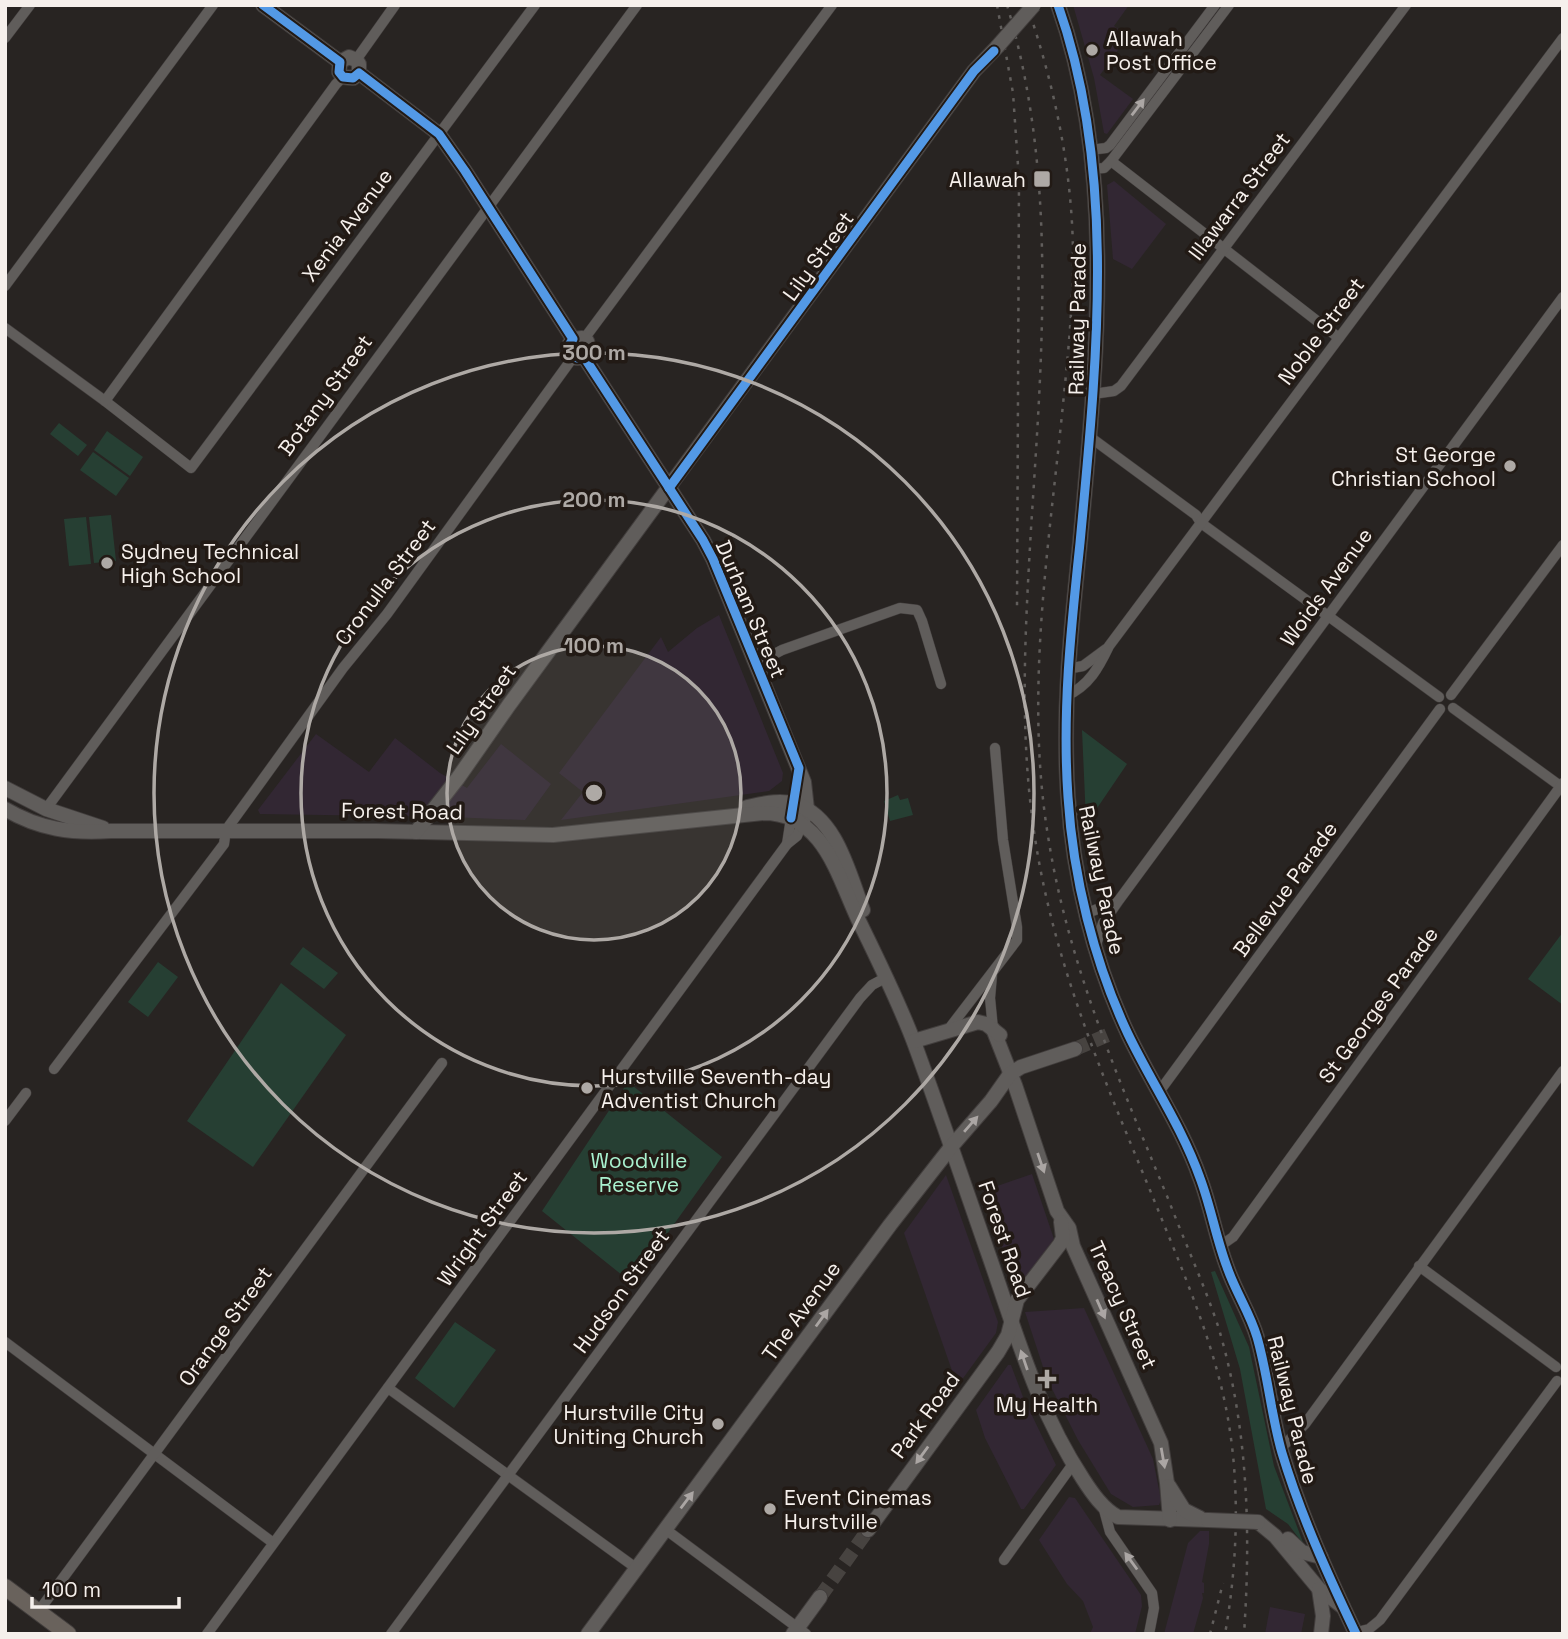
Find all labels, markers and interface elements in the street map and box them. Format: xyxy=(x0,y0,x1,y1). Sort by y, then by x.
place label: Allawah Post Office xyxy=(1106,25,1217,76)
marker: Allawah Post Office xyxy=(1084,42,1100,58)
one-way arrow xyxy=(1131,99,1146,117)
street label: Illawarra Street xyxy=(1182,127,1296,265)
street label: Xenia Avenue xyxy=(296,163,398,287)
place label: Allawah xyxy=(949,166,1026,193)
marker: Allawah xyxy=(1032,169,1052,189)
street label: Lily Street xyxy=(776,206,860,306)
street label: Railway Parade xyxy=(1062,243,1092,395)
street label: Noble Street xyxy=(1272,272,1370,390)
street label: Botany Street xyxy=(272,329,378,461)
text: 300 m xyxy=(562,339,626,366)
place label: St George Christian School xyxy=(1331,441,1496,492)
marker: St George Christian School xyxy=(1502,458,1518,474)
text: 200 m xyxy=(563,486,625,513)
street label: Cronulla Street xyxy=(329,513,441,651)
street label: Woids Avenue xyxy=(1274,522,1378,652)
street label: Durham Street xyxy=(710,536,792,682)
place label: Sydney Technical High School xyxy=(121,538,299,589)
marker: Sydney Technical High School xyxy=(99,555,115,571)
text: 100 m xyxy=(564,632,624,659)
street label: Lily Street xyxy=(440,659,522,759)
centre of rings xyxy=(582,781,606,805)
street label: Forest Road xyxy=(341,796,463,826)
street label: Railway Parade xyxy=(1073,803,1131,957)
street label: Bellevue Parade xyxy=(1227,816,1343,962)
street label: St Georges Parade xyxy=(1312,921,1444,1089)
place label: Hurstville Seventh-day Adventist Church xyxy=(601,1063,831,1114)
marker: Hurstville Seventh-day Adventist Church xyxy=(579,1080,595,1096)
one-way arrow xyxy=(963,1116,978,1133)
park label: Woodville Reserve xyxy=(591,1147,687,1198)
one-way arrow xyxy=(1036,1153,1046,1174)
street label: Wright Street xyxy=(431,1165,533,1291)
street label: Forest Road xyxy=(972,1177,1038,1301)
street label: Hudson Street xyxy=(567,1224,675,1358)
street label: Treacy Street xyxy=(1083,1237,1163,1373)
street label: The Avenue xyxy=(756,1256,846,1366)
street label: Orange Street xyxy=(172,1261,278,1391)
one-way arrow xyxy=(1096,1298,1107,1319)
one-way arrow xyxy=(815,1309,829,1327)
street label: Railway Parade xyxy=(1262,1333,1324,1487)
one-way arrow xyxy=(1018,1349,1029,1370)
street label: Park Road xyxy=(885,1366,965,1464)
marker: My Health xyxy=(1037,1369,1057,1389)
place label: My Health xyxy=(996,1391,1098,1418)
place label: Hurstville City Uniting Church xyxy=(553,1399,704,1450)
marker: Hurstville City Uniting Church xyxy=(710,1416,726,1432)
one-way arrow xyxy=(916,1446,930,1464)
one-way arrow xyxy=(1158,1447,1169,1469)
place label: Event Cinemas Hurstville xyxy=(784,1484,932,1535)
one-way arrow xyxy=(679,1491,693,1509)
marker: Event Cinemas Hurstville xyxy=(762,1501,778,1517)
one-way arrow xyxy=(1125,1552,1139,1570)
scale bar xyxy=(32,1566,178,1610)
text: 100 m xyxy=(42,1576,101,1603)

